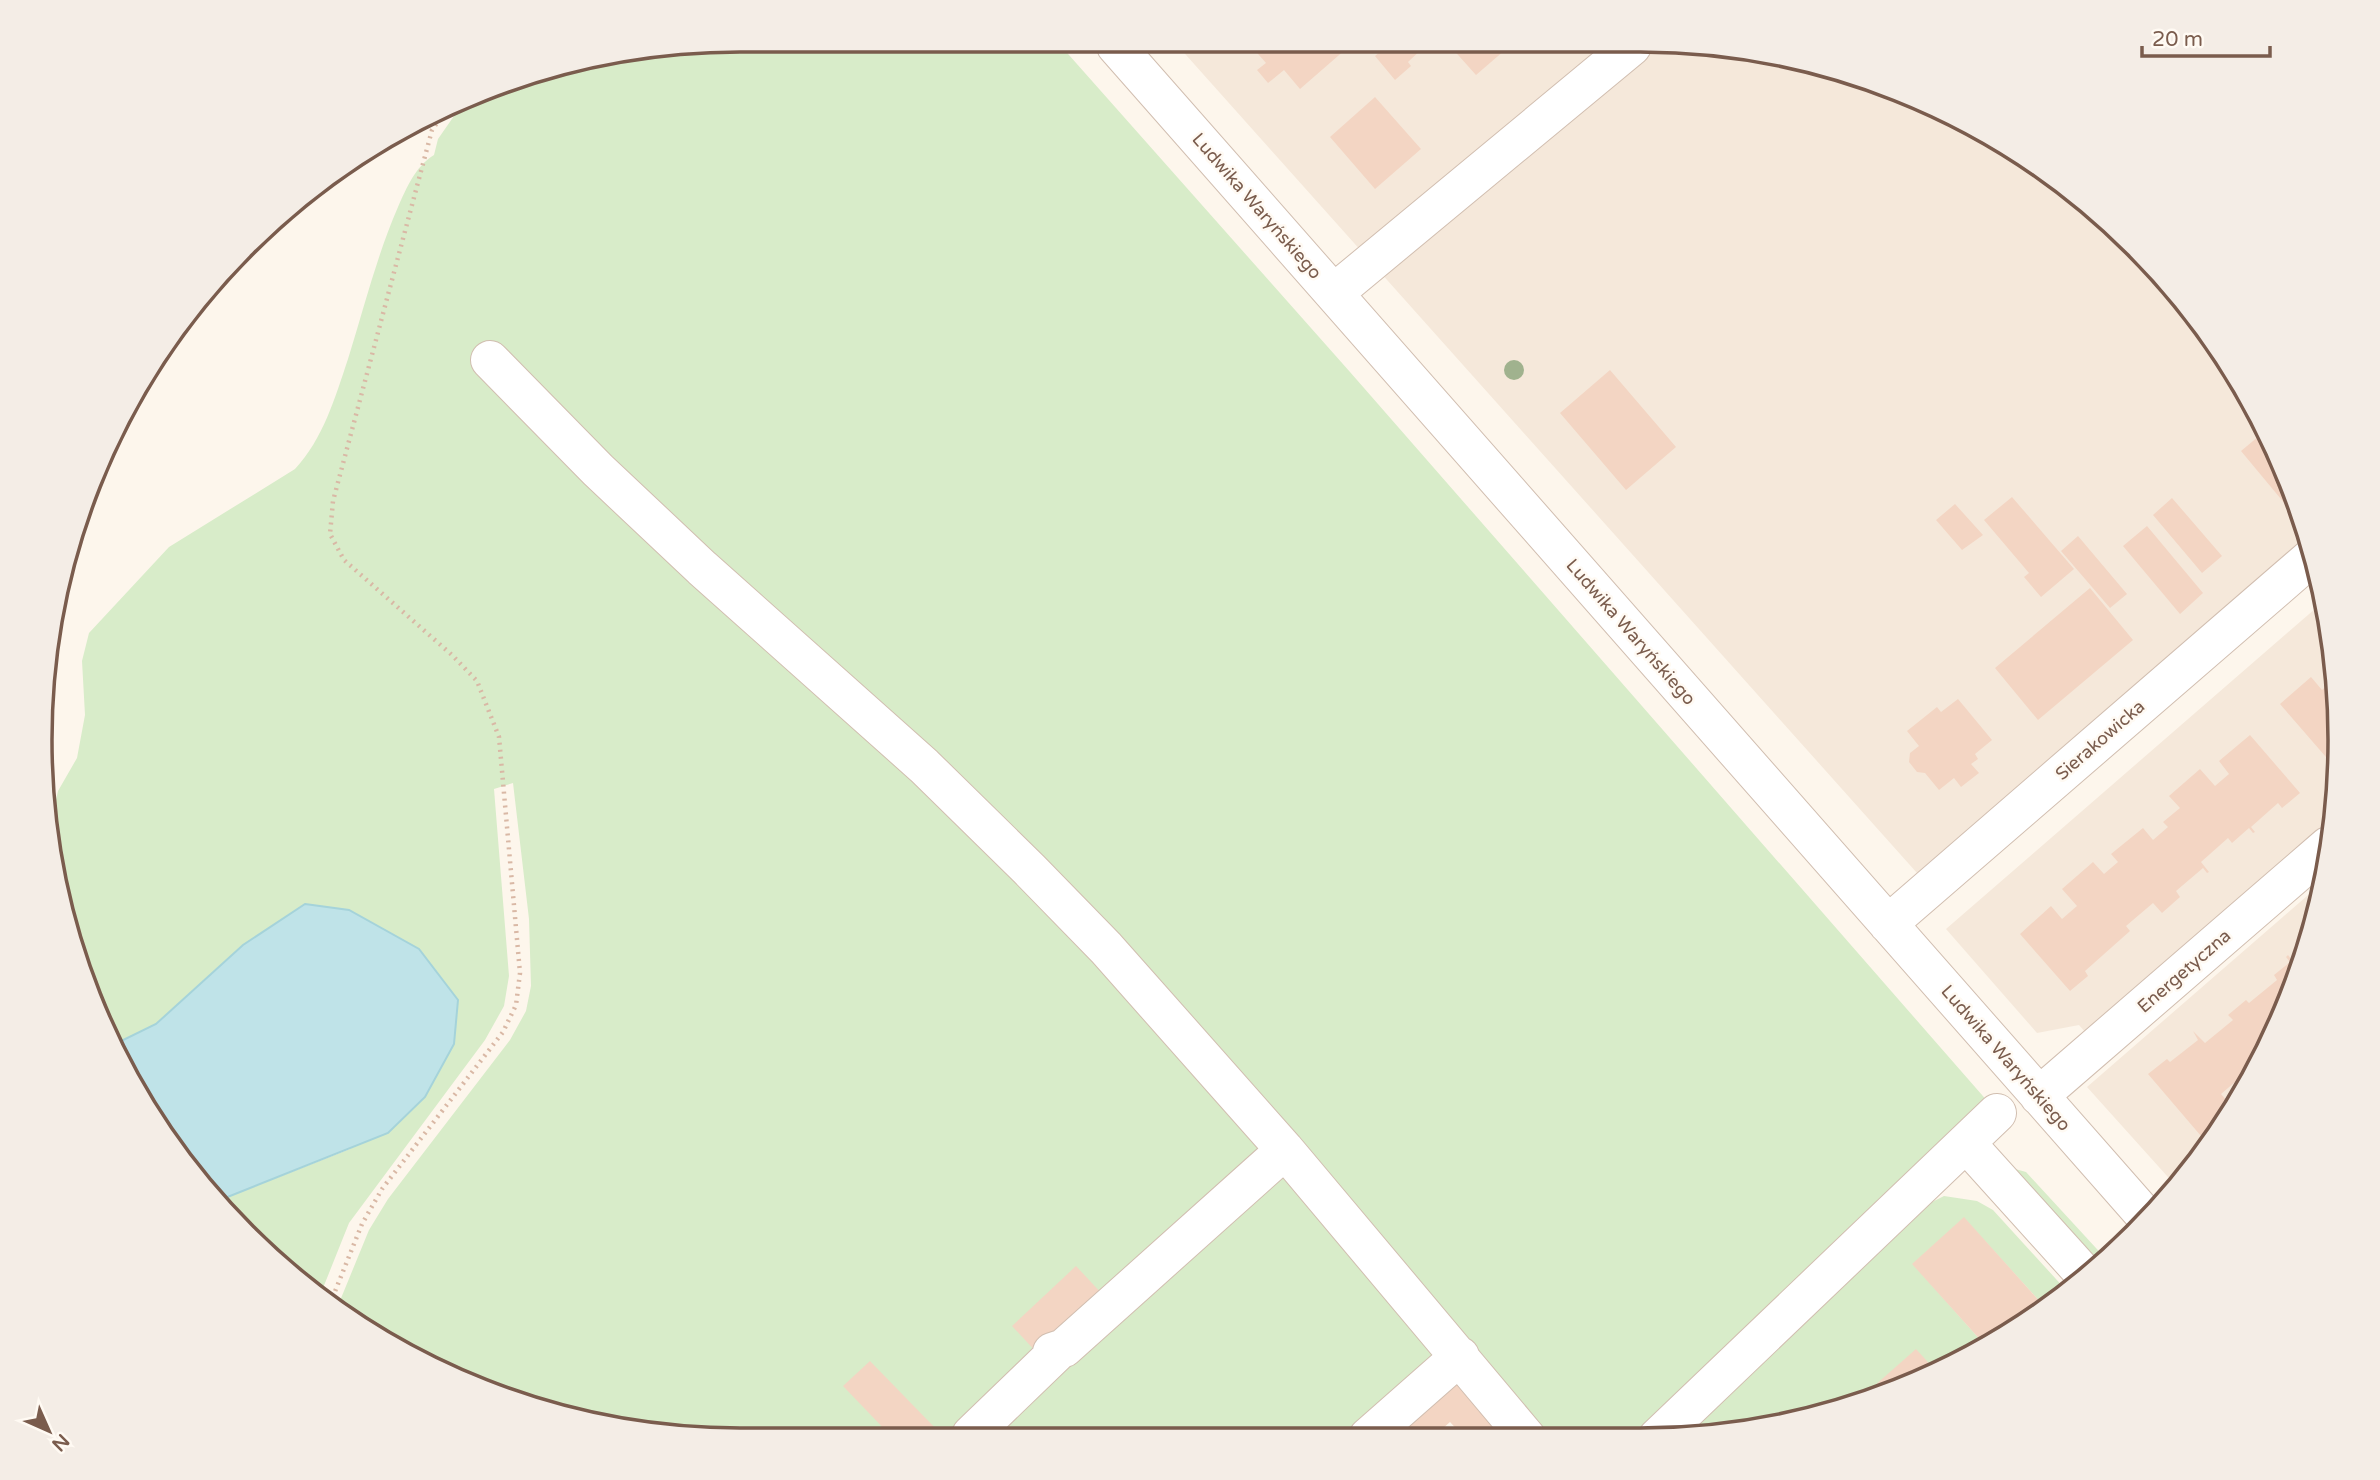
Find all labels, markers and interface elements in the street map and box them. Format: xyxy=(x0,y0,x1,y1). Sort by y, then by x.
scale bar xyxy=(2142,14,2270,58)
text: 20 m xyxy=(2152,27,2203,52)
street label: Ludwika Waryńskiego xyxy=(1188,128,1326,284)
street label: Ludwika Waryńskiego xyxy=(1562,554,1700,710)
street label: Sierakowicka xyxy=(2051,695,2149,785)
street label: Energetyczna xyxy=(2133,924,2235,1018)
street label: Ludwika Waryńskiego xyxy=(1937,980,2075,1136)
north arrow xyxy=(14,1396,84,1466)
text: N xyxy=(47,1429,73,1455)

